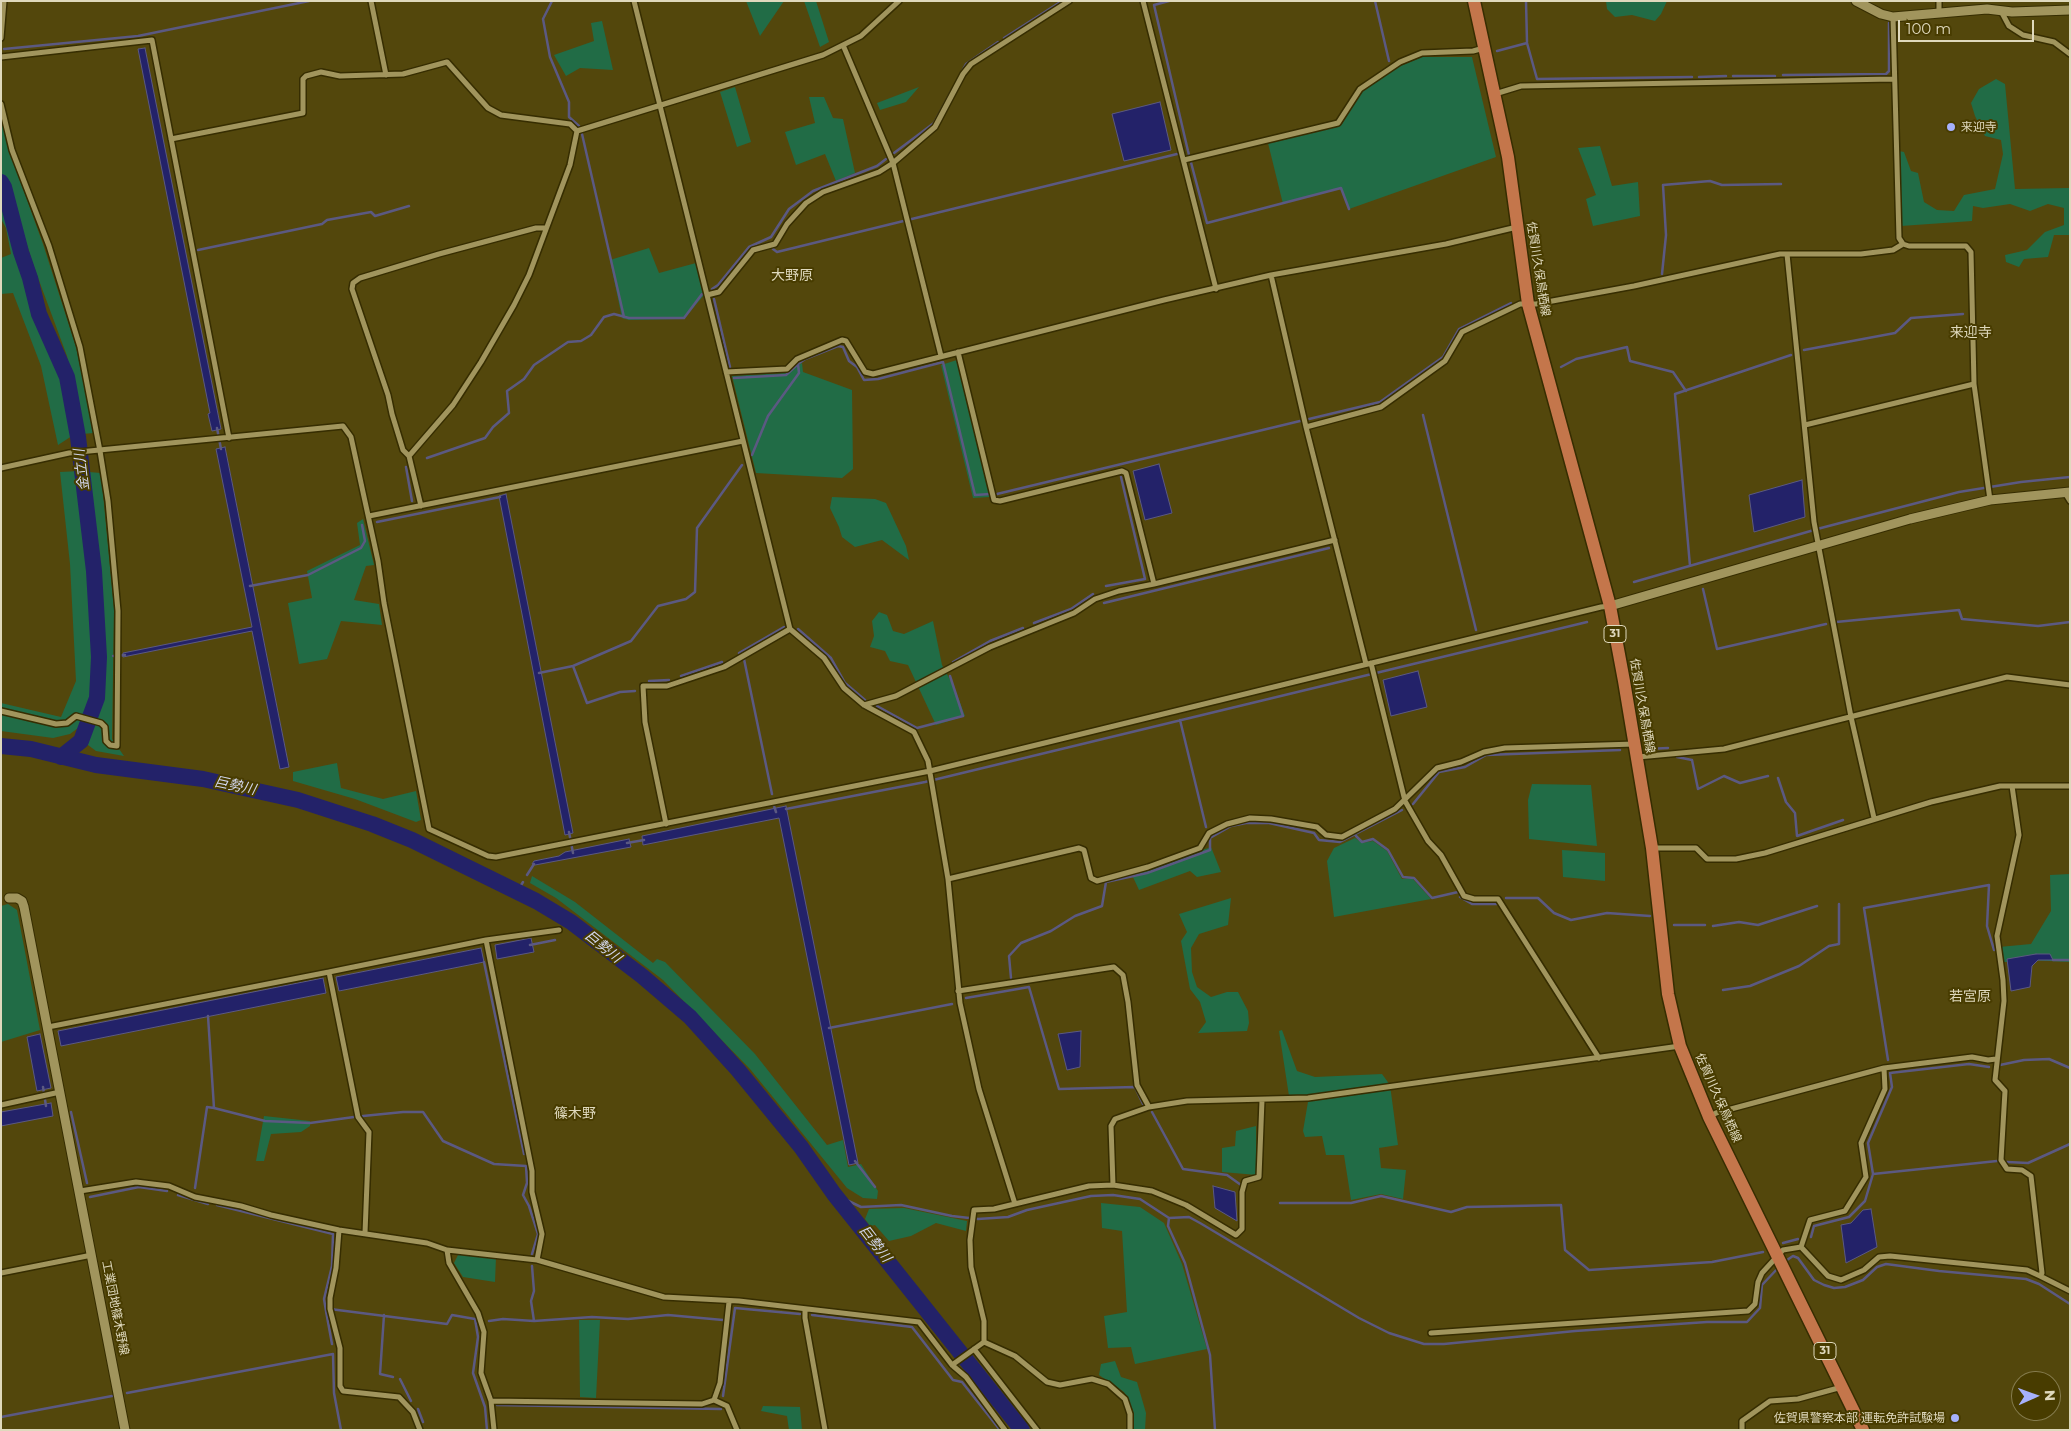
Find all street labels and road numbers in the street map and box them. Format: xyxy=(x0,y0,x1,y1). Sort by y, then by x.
street label: 佐賀川久保鳥栖線 xyxy=(1523,220,1553,318)
road number: 31 xyxy=(1604,626,1626,642)
street label: 佐賀川久保鳥栖線 xyxy=(1627,657,1657,755)
street label: 佐賀川久保鳥栖線 xyxy=(1692,1051,1744,1145)
street label: 工業団地篠木野線 xyxy=(99,1260,131,1356)
road number: 31 xyxy=(1814,1342,1836,1360)

